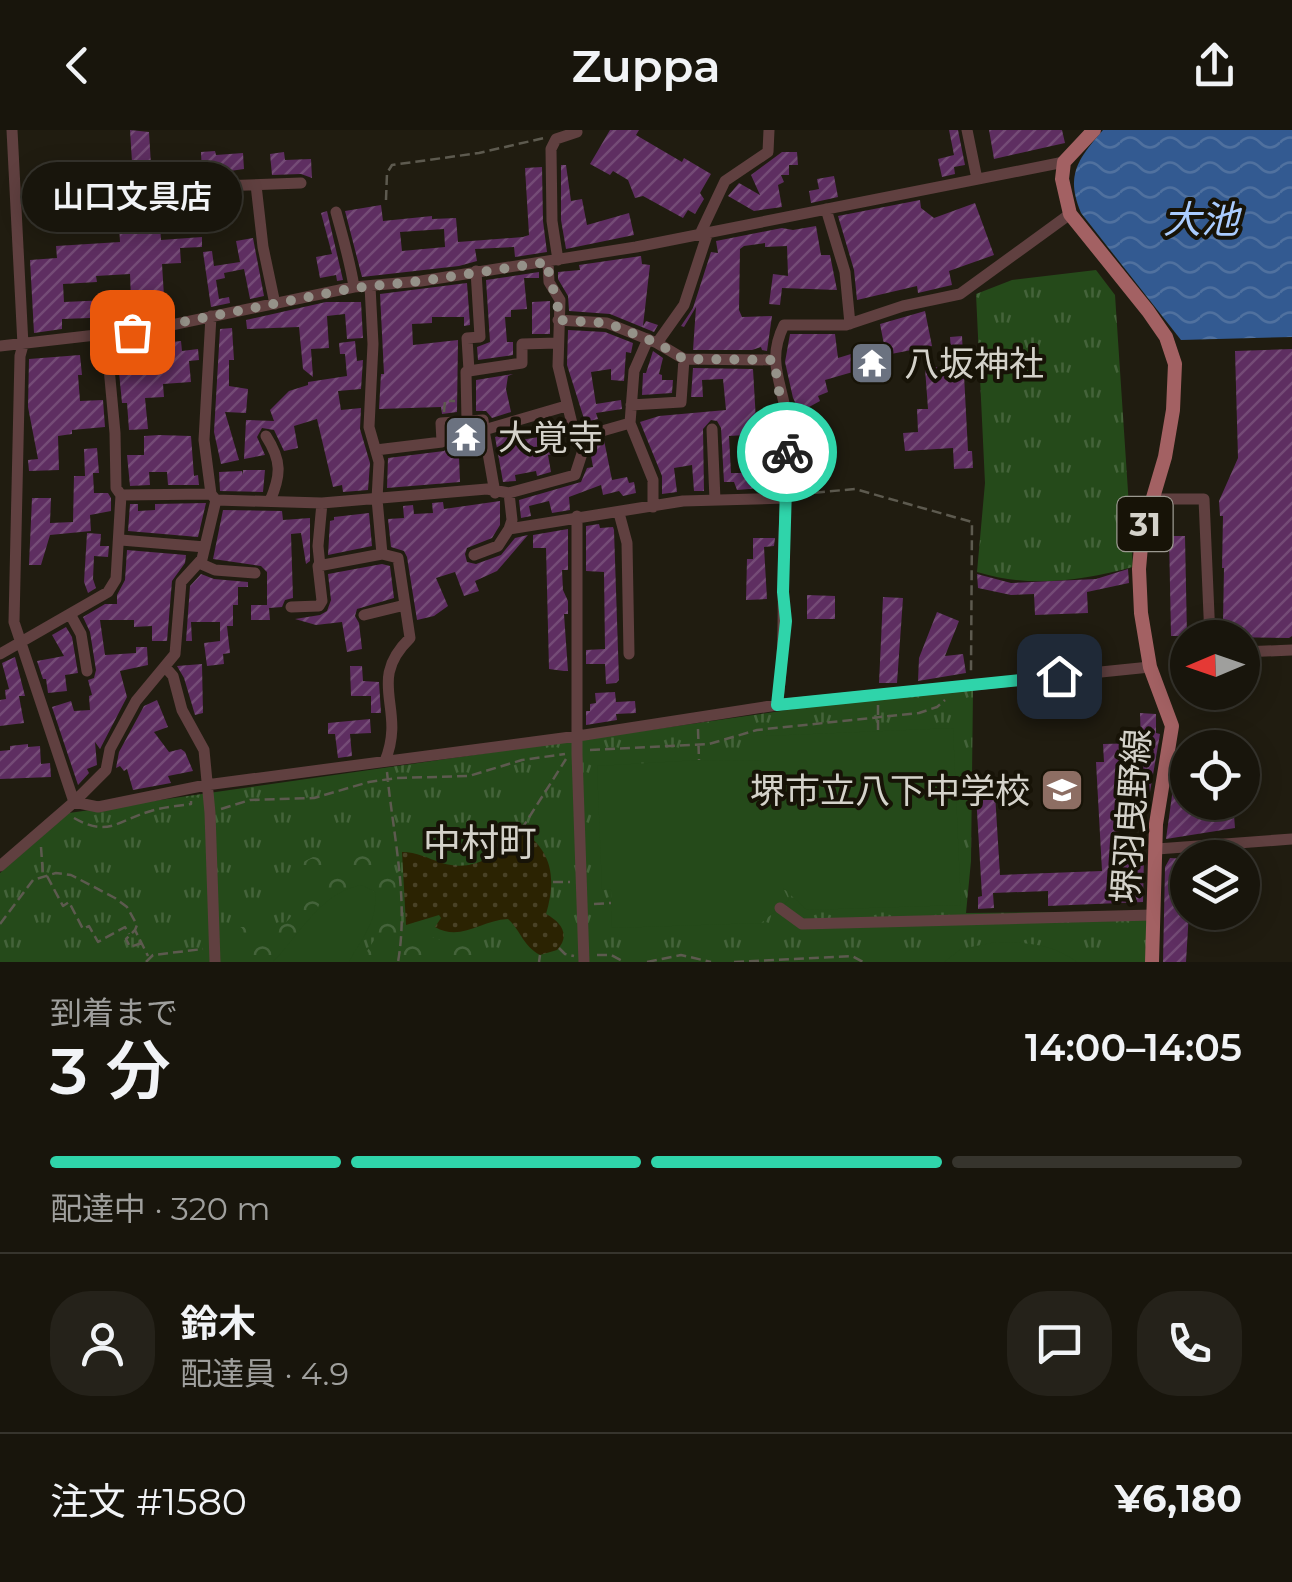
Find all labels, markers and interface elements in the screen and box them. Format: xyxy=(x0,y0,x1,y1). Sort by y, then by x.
icon: back xyxy=(50,38,105,93)
text: Zuppa xyxy=(572,38,720,93)
icon: share xyxy=(1187,38,1242,93)
callout: 山口文具店 xyxy=(22,162,242,232)
text: 山口文具店 xyxy=(52,177,212,216)
water label: 大池 xyxy=(1163,196,1243,243)
pin xyxy=(90,290,175,375)
icon: bag xyxy=(105,305,160,360)
temple icon: 八坂神社 xyxy=(849,340,895,386)
place label: 八坂神社 xyxy=(904,342,1044,385)
courier xyxy=(737,402,837,502)
temple icon: 大覚寺 xyxy=(443,414,489,460)
place label: 大覚寺 xyxy=(498,416,603,459)
icon: bike xyxy=(760,425,815,480)
road number: 31 xyxy=(1118,497,1172,551)
north arrow xyxy=(1170,620,1260,710)
map controls xyxy=(1170,620,1260,930)
pin xyxy=(1017,634,1102,719)
icon: home xyxy=(1032,649,1087,704)
street label: 堺羽曳野線 xyxy=(1103,727,1159,905)
button: locate xyxy=(1170,730,1260,820)
school or university icon: 堺市立八下中学校 xyxy=(1039,767,1085,813)
place label: 堺市立八下中学校 xyxy=(750,769,1030,812)
district label: 中村町 xyxy=(423,819,537,866)
button: layers xyxy=(1170,840,1260,930)
text: 到着まで xyxy=(50,993,178,1032)
text: 14:00–14:05 xyxy=(1025,1024,1242,1071)
text: 3 分 xyxy=(50,1031,171,1110)
text: 配達中 · 320 m xyxy=(50,1189,270,1228)
button: person xyxy=(50,1291,155,1396)
button: chat xyxy=(1007,1291,1112,1396)
button: phone xyxy=(1137,1291,1242,1396)
text: 鈴木 xyxy=(180,1300,256,1347)
text: 配達員 · 4.9 xyxy=(180,1354,349,1393)
text: ¥6,180 xyxy=(1115,1475,1242,1522)
text: 注文 #1580 xyxy=(50,1478,247,1525)

